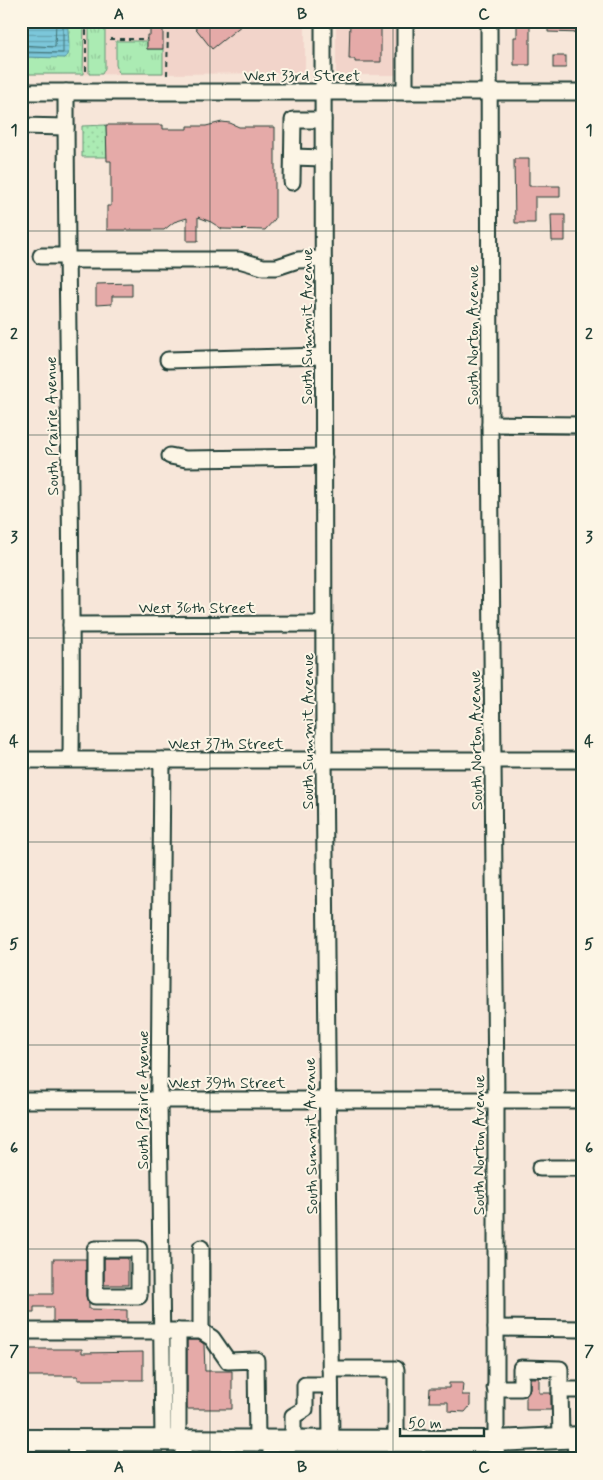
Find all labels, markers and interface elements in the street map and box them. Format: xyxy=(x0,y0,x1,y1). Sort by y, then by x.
text: A xyxy=(114,4,124,25)
text: B xyxy=(297,4,307,25)
text: C xyxy=(478,4,490,25)
street label: West 33rd Street xyxy=(244,66,361,87)
text: 1 xyxy=(10,120,18,141)
text: 1 xyxy=(585,120,593,141)
street label: South Summit Avenue xyxy=(297,247,318,404)
street label: South Norton Avenue xyxy=(463,264,484,405)
text: 2 xyxy=(10,324,18,345)
text: 2 xyxy=(585,324,593,345)
street label: South Prairie Avenue xyxy=(41,356,64,496)
text: 3 xyxy=(10,527,18,548)
text: 3 xyxy=(585,527,593,548)
street label: West 36th Street xyxy=(139,598,256,619)
street label: South Summit Avenue xyxy=(298,652,319,809)
street label: South Norton Avenue xyxy=(465,669,488,810)
text: 4 xyxy=(9,731,19,752)
text: 4 xyxy=(584,731,594,752)
street label: West 37th Street xyxy=(168,734,285,755)
text: 5 xyxy=(9,934,19,955)
text: 5 xyxy=(584,934,594,955)
street label: South Prairie Avenue xyxy=(133,1030,154,1170)
street label: South Summit Avenue xyxy=(300,1057,323,1215)
street label: West 39th Street xyxy=(168,1073,286,1094)
street label: South Norton Avenue xyxy=(469,1074,490,1215)
text: 6 xyxy=(10,1138,18,1159)
text: 6 xyxy=(585,1138,593,1159)
text: 7 xyxy=(9,1341,19,1362)
text: 7 xyxy=(584,1341,594,1362)
scale bar xyxy=(400,1405,484,1437)
text: 50 m xyxy=(408,1414,442,1434)
text: A xyxy=(114,1457,124,1478)
text: B xyxy=(297,1457,307,1478)
text: C xyxy=(478,1457,490,1478)

